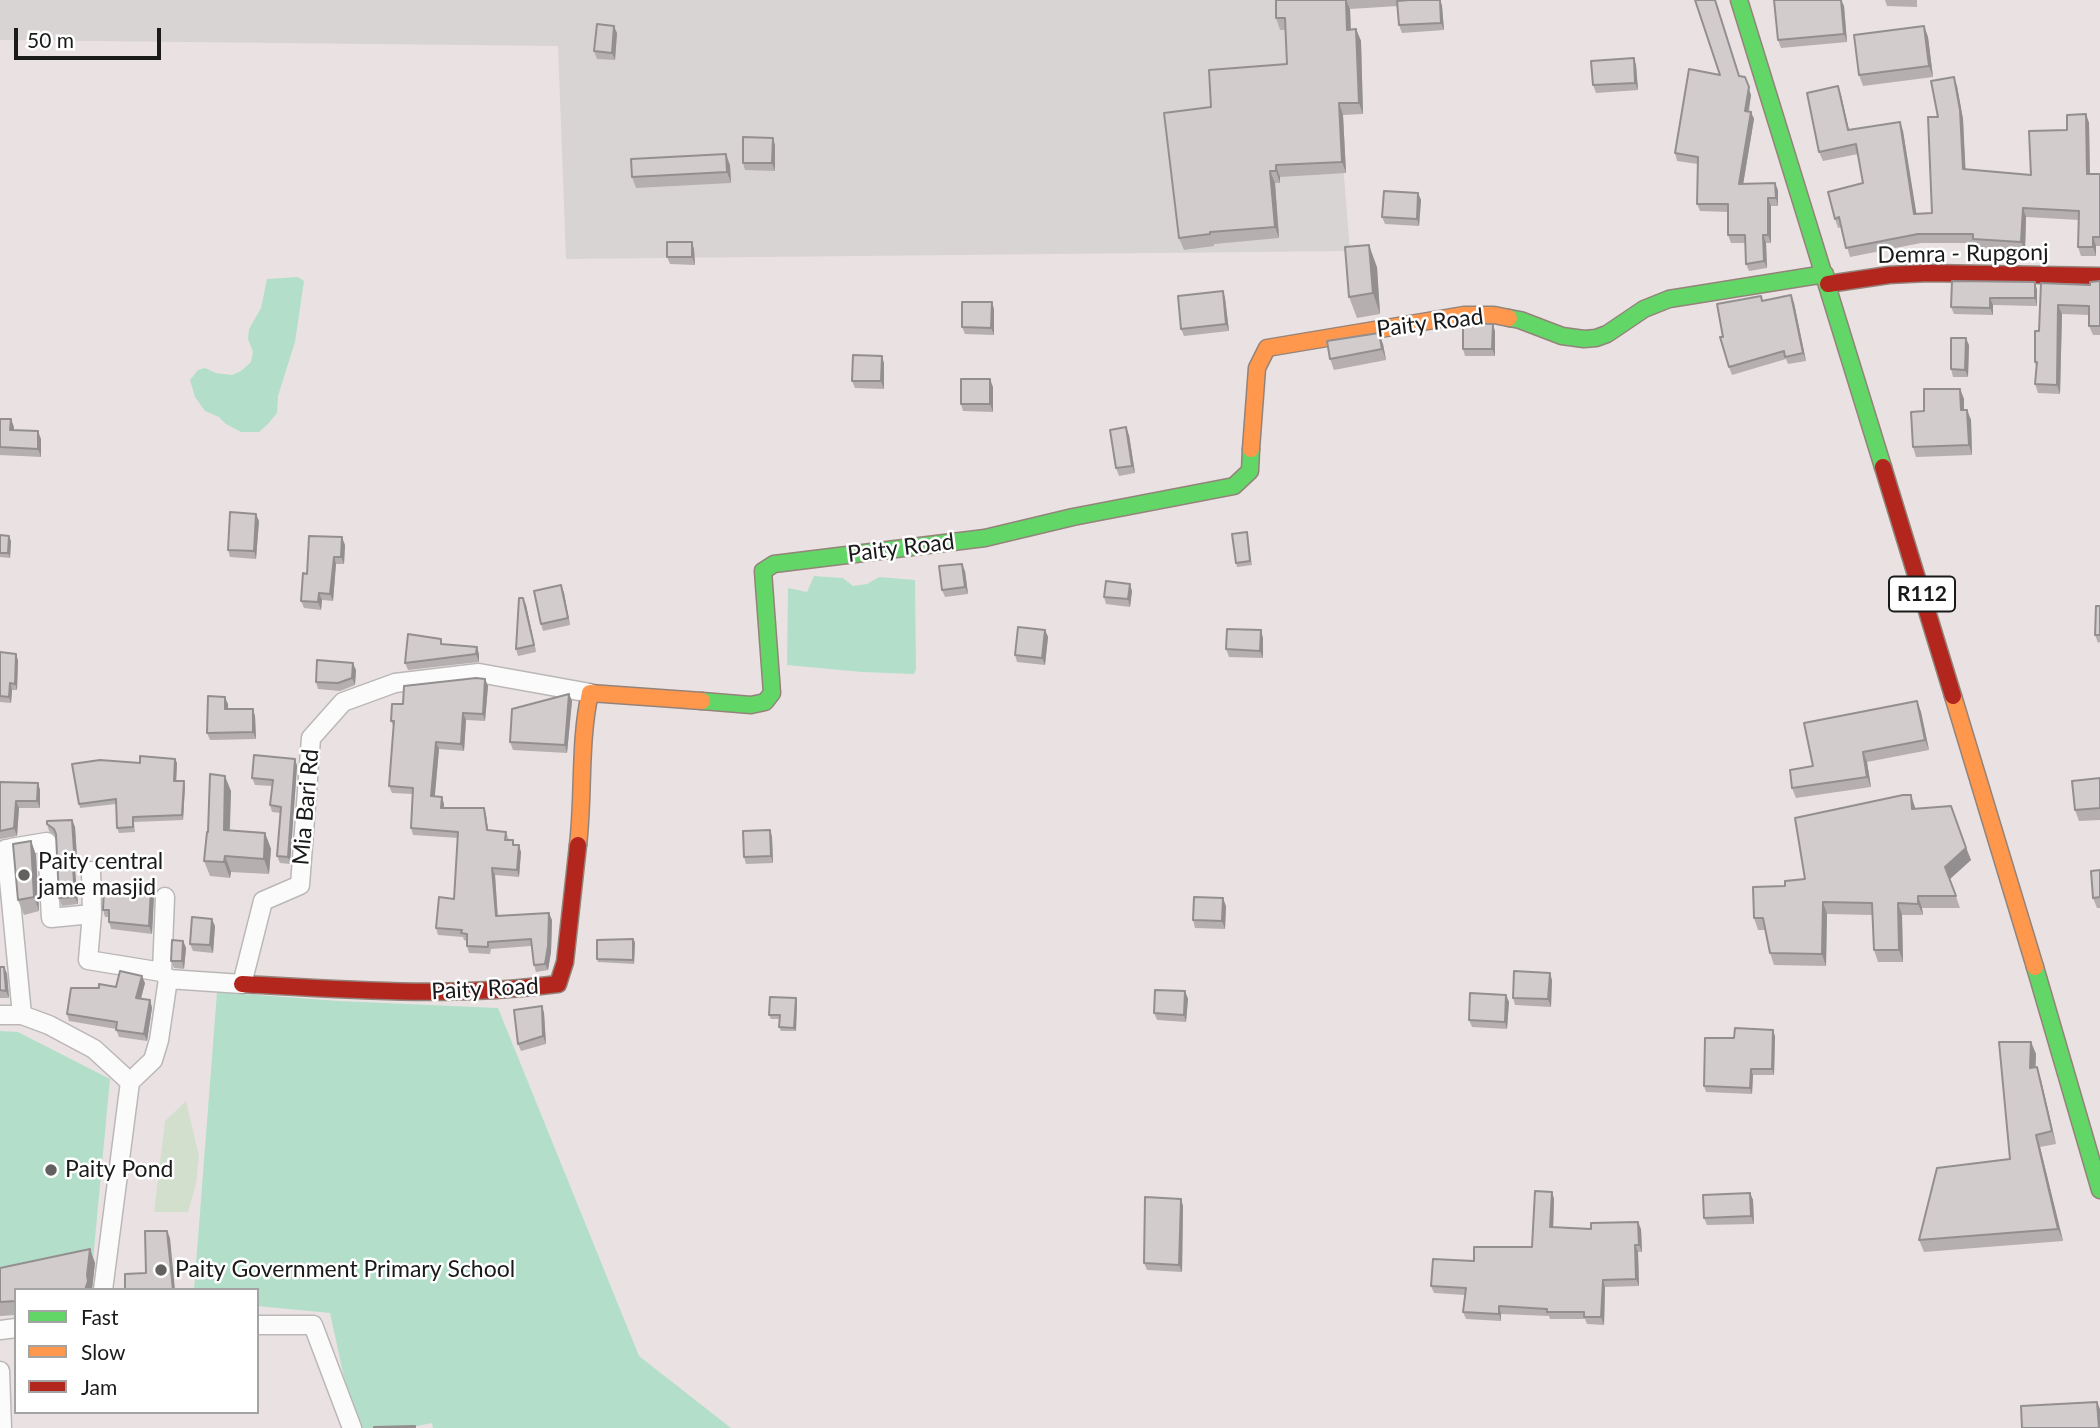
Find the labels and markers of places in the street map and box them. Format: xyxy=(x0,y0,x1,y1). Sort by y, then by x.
place label: Paity central jame masjid xyxy=(38,848,163,902)
marker: Paity central jame masjid xyxy=(16,867,32,883)
place label: Paity Pond xyxy=(65,1156,173,1184)
marker: Paity Pond xyxy=(43,1162,59,1178)
place label: Paity Government Primary School xyxy=(175,1256,515,1284)
marker: Paity Government Primary School xyxy=(153,1262,169,1278)

